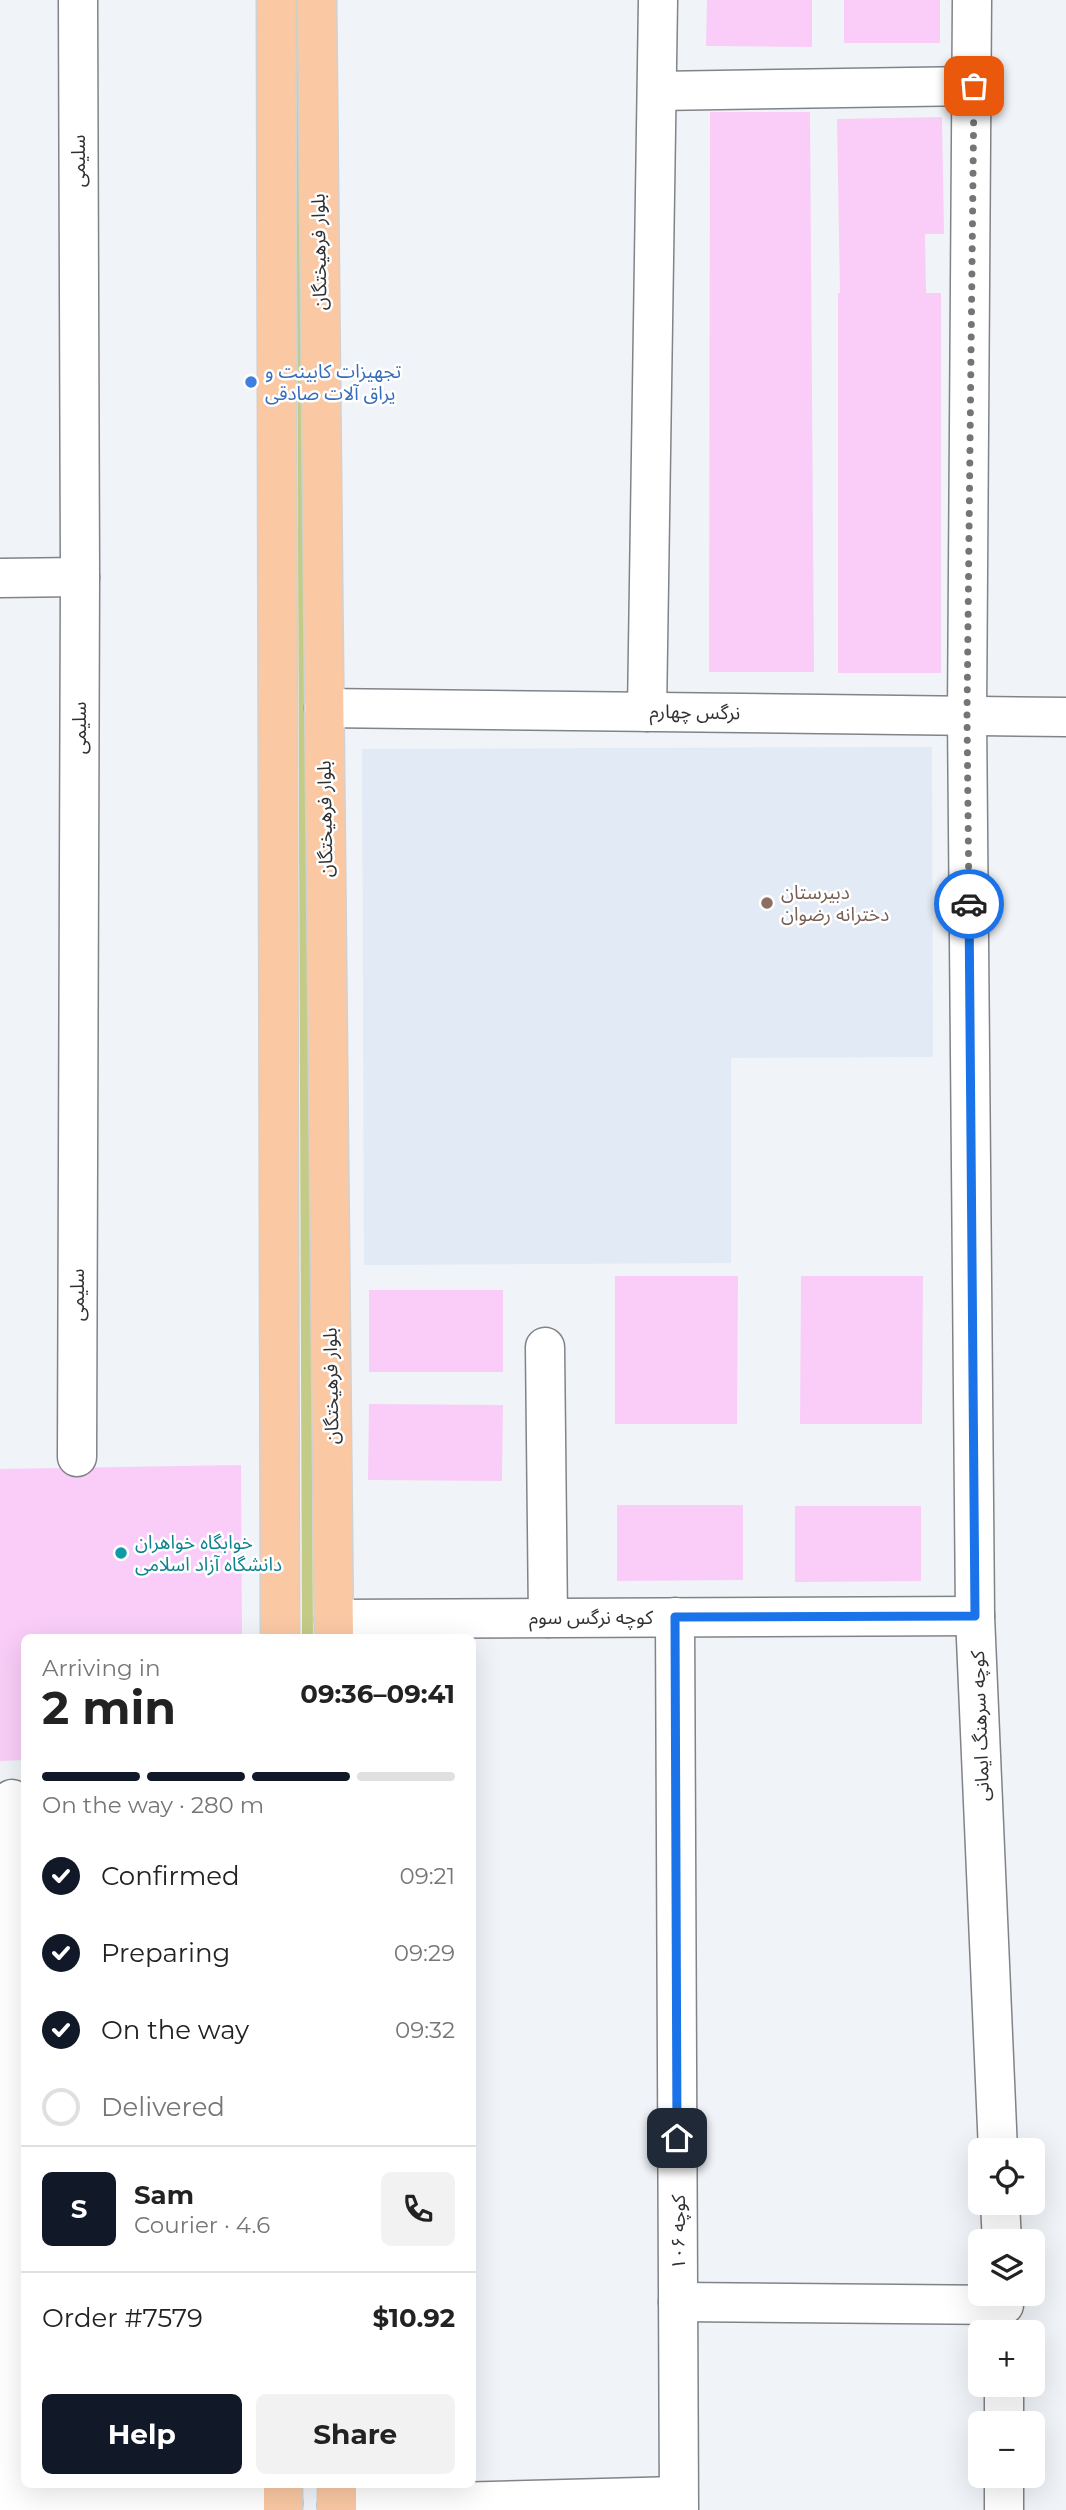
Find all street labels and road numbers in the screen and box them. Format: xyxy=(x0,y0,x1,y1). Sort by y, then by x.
street label: سلیمی xyxy=(67,135,90,187)
street label: بلوار فرهیختگان xyxy=(306,193,332,311)
street label: نرگس چهارم xyxy=(649,700,740,727)
street label: سلیمی xyxy=(68,702,91,754)
street label: بلوار فرهیختگان xyxy=(312,760,338,878)
street label: سلیمی xyxy=(66,1269,89,1321)
street label: بلوار فرهیختگان xyxy=(318,1327,344,1445)
street label: کوچه نرگس سوم xyxy=(529,1606,654,1632)
street label: کوچه سرهنگ ایمانی xyxy=(966,1649,995,1802)
street label: کوچه ۱۰۶ xyxy=(667,2193,691,2269)

